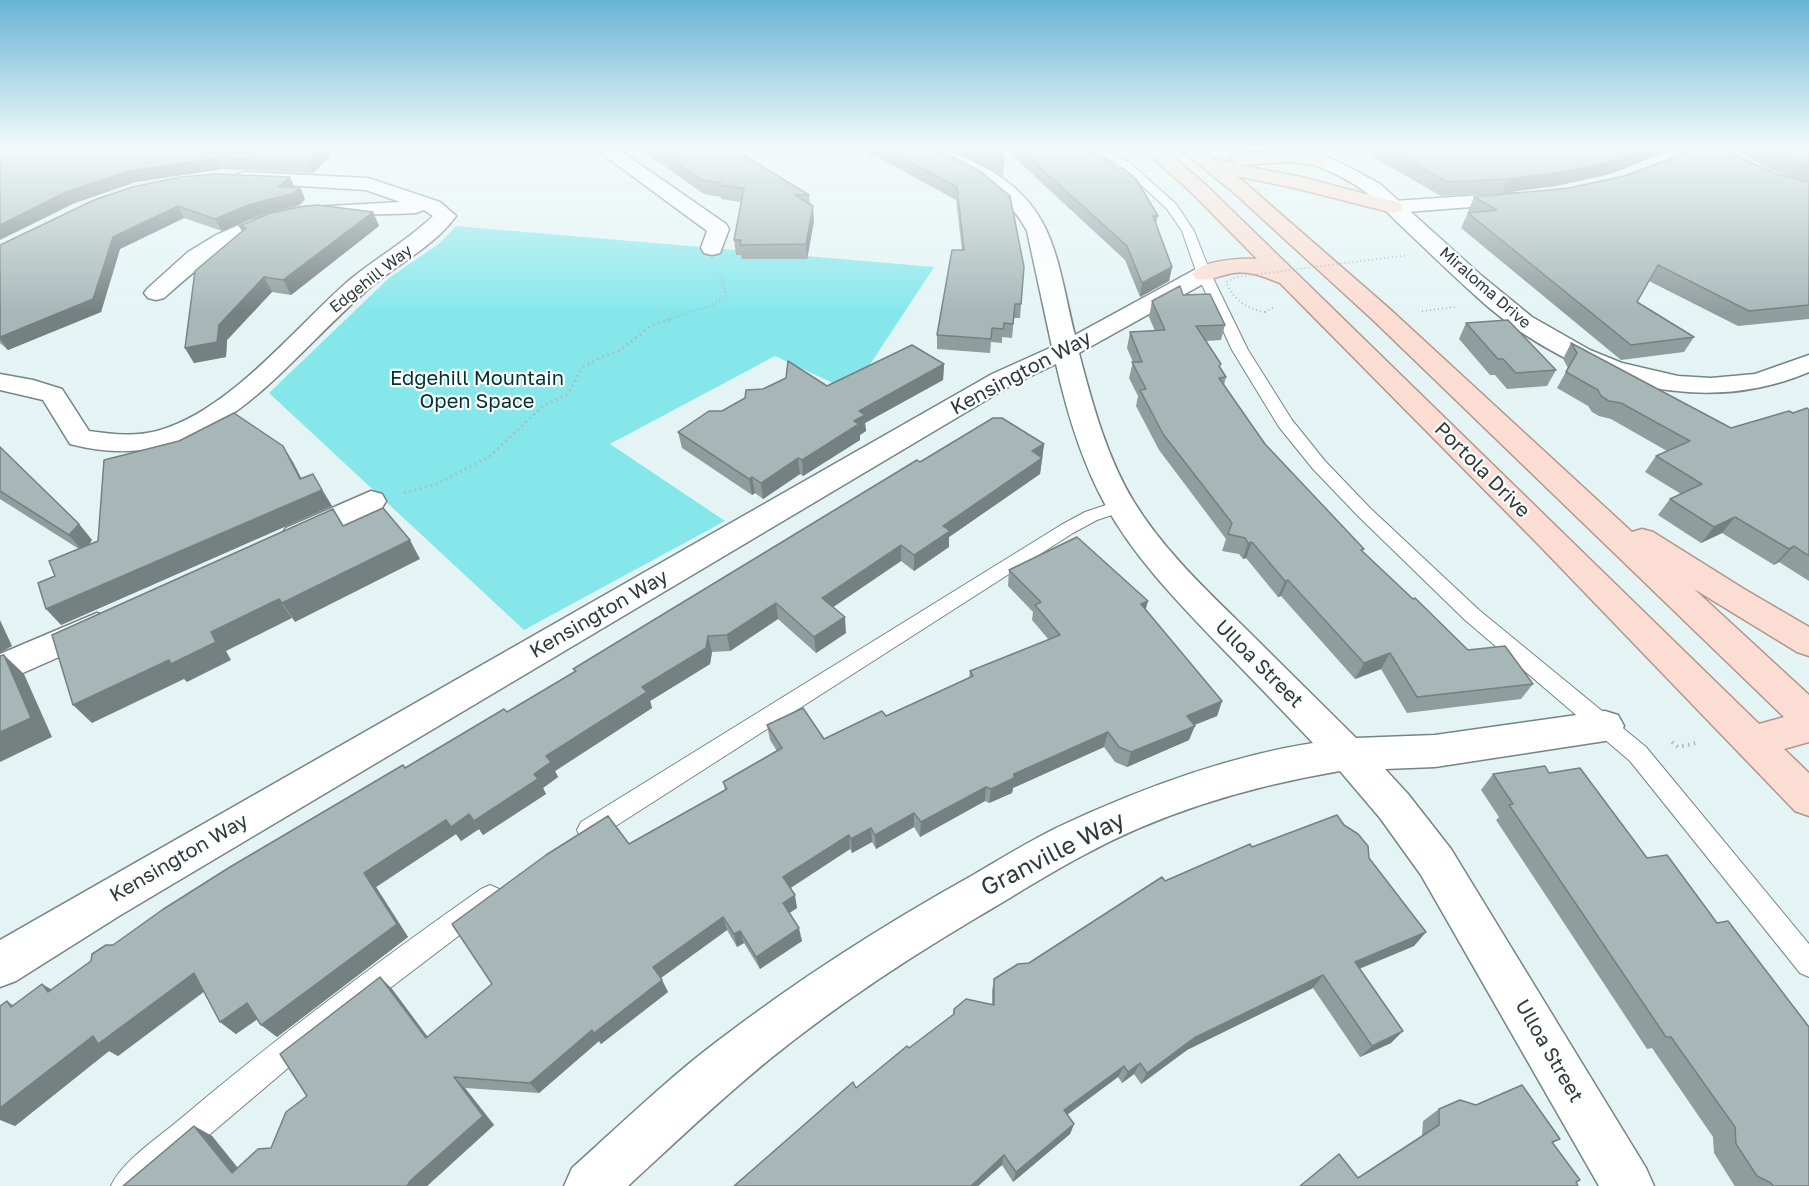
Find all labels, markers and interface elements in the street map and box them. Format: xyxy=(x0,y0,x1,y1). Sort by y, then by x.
street label: Edgehill Way xyxy=(326,241,416,317)
street label: Miraloma Drive xyxy=(1435,243,1535,333)
street label: Kensington Way xyxy=(947,326,1095,420)
park label: Edgehill Mountain Open Space xyxy=(390,367,564,414)
street label: Portola Drive xyxy=(1429,417,1535,523)
street label: Kensington Way xyxy=(526,565,672,663)
street label: Ulloa Street xyxy=(1210,615,1308,713)
street label: Granville Way xyxy=(976,805,1130,903)
street label: Kensington Way xyxy=(106,809,252,907)
street label: Ulloa Street xyxy=(1510,995,1588,1107)

